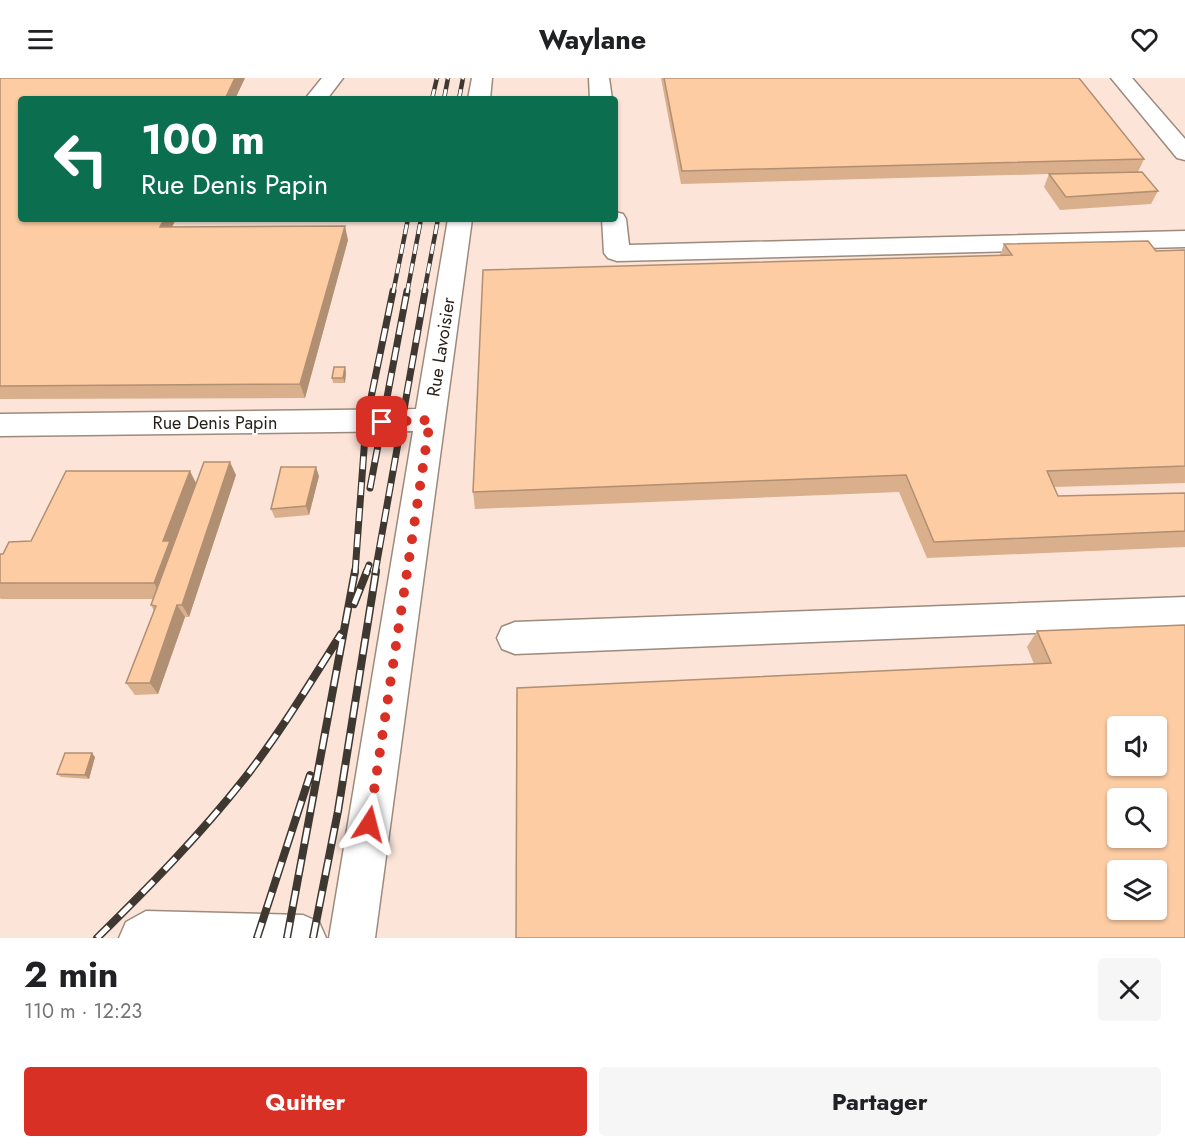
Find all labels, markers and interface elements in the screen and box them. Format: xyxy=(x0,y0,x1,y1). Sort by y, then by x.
text: Waylane xyxy=(539,20,646,59)
icon: menu xyxy=(24,23,57,56)
icon: heart xyxy=(1128,23,1161,56)
text: 100 m xyxy=(141,109,265,170)
icon: left xyxy=(42,120,120,198)
text: Rue Denis Papin xyxy=(141,165,328,204)
street label: Rue Lavoisier xyxy=(420,295,462,399)
pin xyxy=(356,396,407,447)
icon: arrive xyxy=(365,405,398,438)
street label: Rue Denis Papin xyxy=(153,410,277,436)
map controls xyxy=(1107,716,1167,920)
button: sound xyxy=(1107,716,1167,776)
button: search xyxy=(1107,788,1167,848)
position arrow xyxy=(337,792,401,856)
button: layers xyxy=(1107,860,1167,920)
text: 2 min xyxy=(24,948,119,1000)
button: close xyxy=(1098,958,1161,1021)
text: 110 m · 12:23 xyxy=(24,997,142,1026)
button: Quitter xyxy=(24,1067,587,1136)
button: Partager xyxy=(599,1067,1161,1136)

